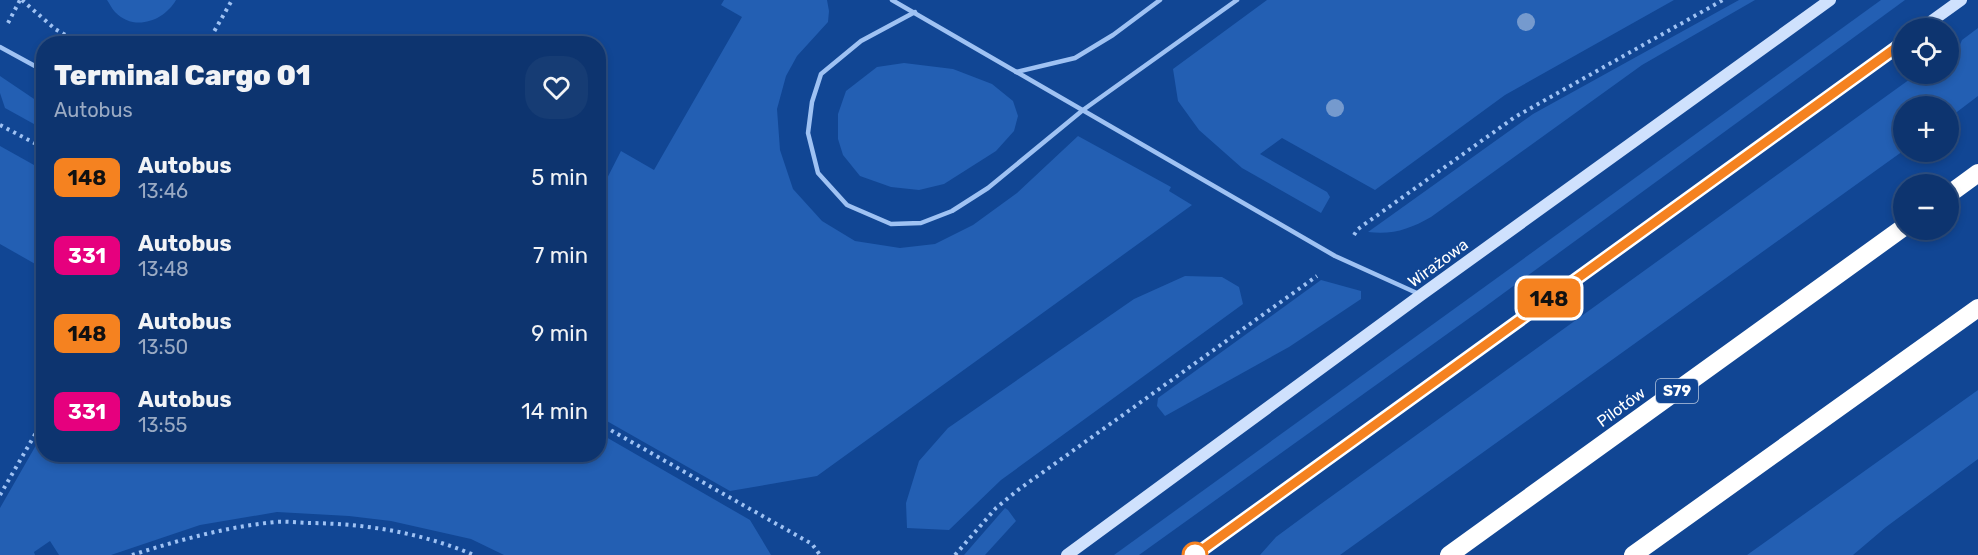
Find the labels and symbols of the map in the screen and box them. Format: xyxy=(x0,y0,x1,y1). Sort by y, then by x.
street label: Wirażowa xyxy=(1404,235,1472,291)
line badge: 148 xyxy=(1514,278,1584,318)
road number: S79 xyxy=(1656,379,1698,403)
street label: Pilotów xyxy=(1593,383,1649,431)
unlabelled marker xyxy=(1182,542,1208,555)

